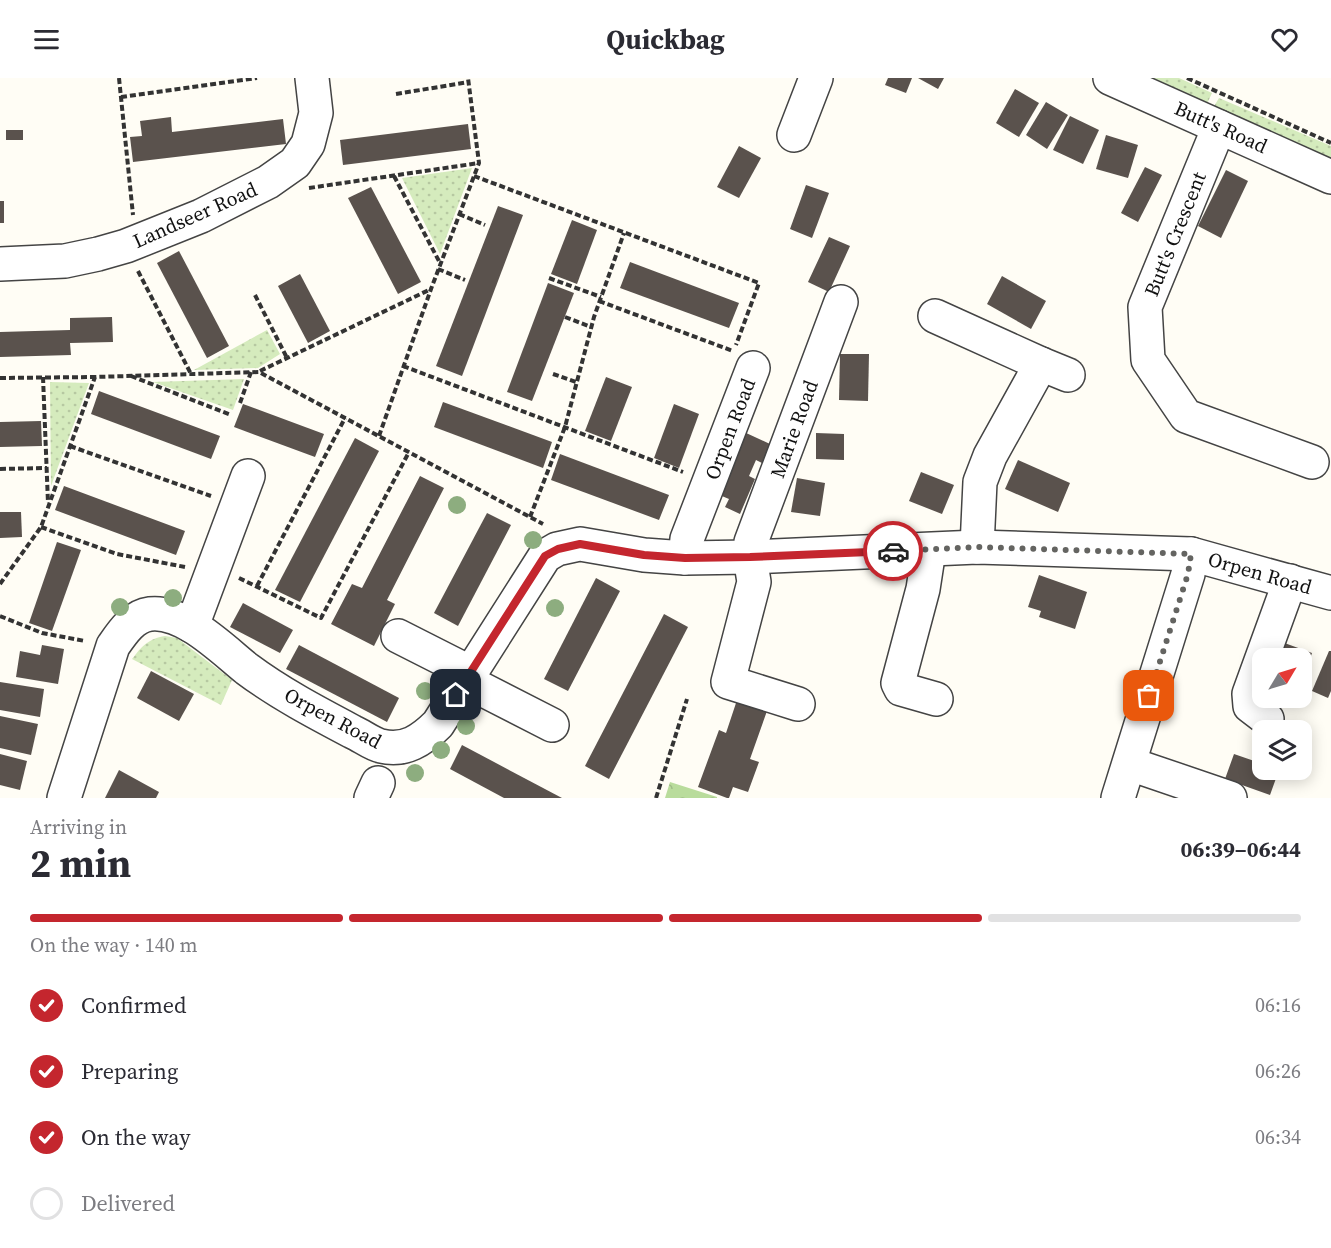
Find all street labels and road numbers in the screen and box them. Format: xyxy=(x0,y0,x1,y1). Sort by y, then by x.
street label: Butt's Road xyxy=(1170,94,1272,160)
street label: Butt's Crescent xyxy=(1137,167,1213,300)
street label: Landseer Road xyxy=(129,175,262,255)
street label: Orpen Road xyxy=(698,374,762,484)
street label: Marie Road xyxy=(763,376,825,482)
street label: Orpen Road xyxy=(1205,545,1316,601)
street label: Orpen Road xyxy=(279,681,387,756)

